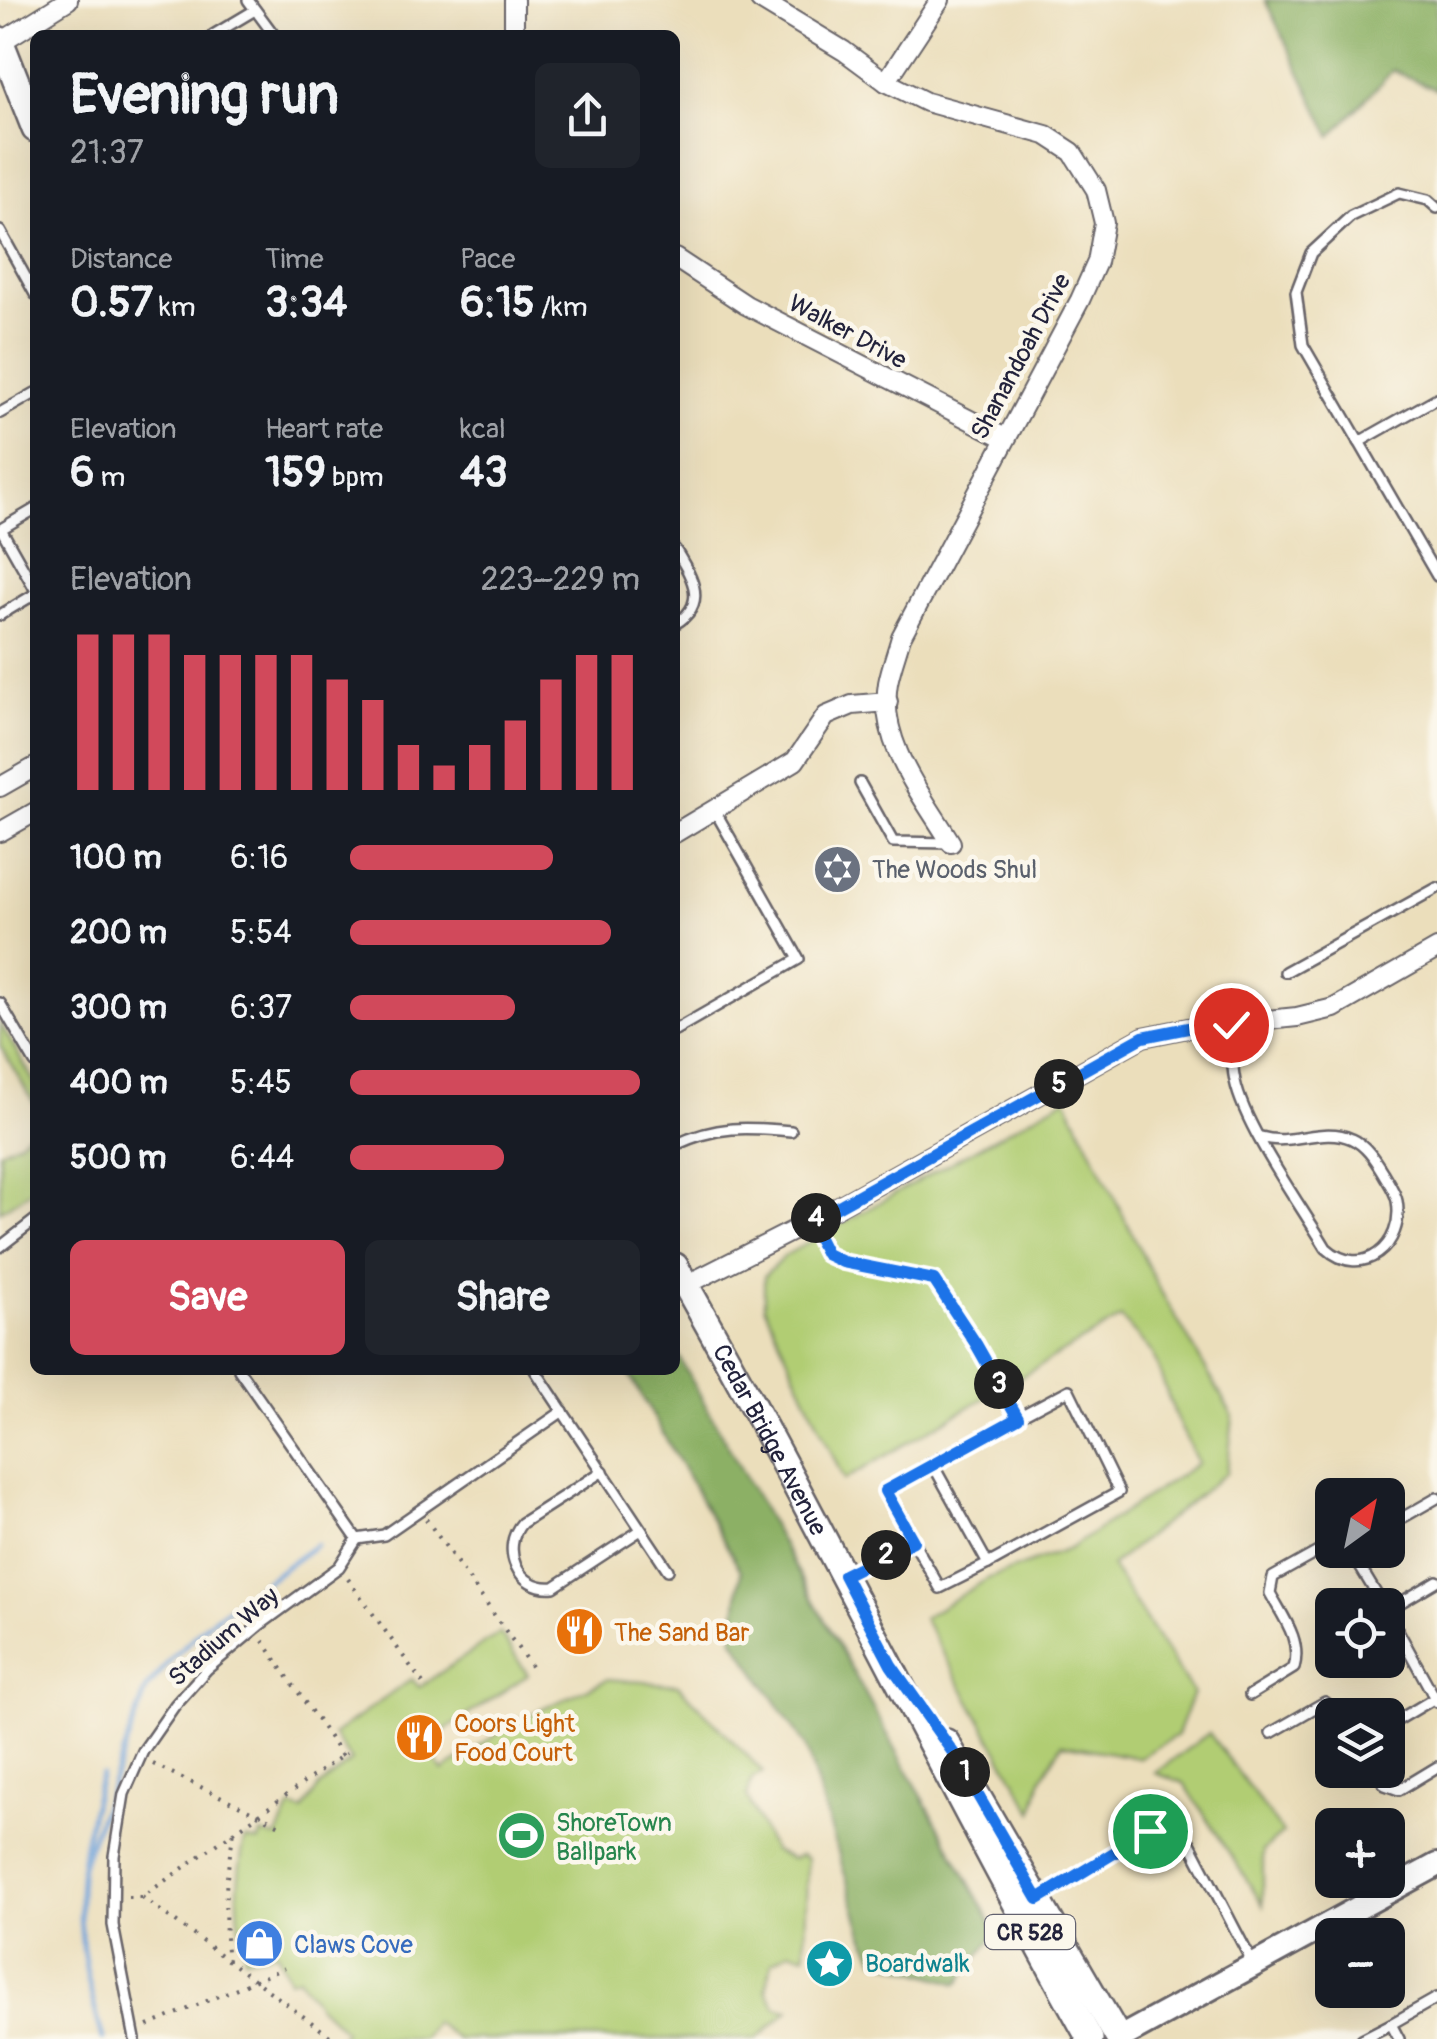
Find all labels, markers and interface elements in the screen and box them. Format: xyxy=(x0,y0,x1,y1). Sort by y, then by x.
text: Evening run xyxy=(70,61,339,130)
button: share xyxy=(535,63,640,168)
text: 21:37 xyxy=(70,133,144,173)
text: Distance xyxy=(70,242,172,277)
text: Time xyxy=(265,242,324,277)
text: Pace xyxy=(460,242,515,277)
street label: Shanandoah Drive xyxy=(965,268,1078,445)
text: 0.57 xyxy=(70,277,153,329)
text: 3:34 xyxy=(265,277,347,329)
text: 6:15 xyxy=(460,277,535,329)
street label: Walker Drive xyxy=(783,288,912,377)
text: km xyxy=(153,290,196,325)
text: /km xyxy=(535,290,588,325)
text: Elevation xyxy=(70,412,177,447)
text: Heart rate xyxy=(265,412,383,447)
text: kcal xyxy=(460,412,506,447)
text: 6 xyxy=(70,447,94,499)
text: 159 xyxy=(265,447,326,499)
text: 43 xyxy=(460,447,508,499)
text: m xyxy=(94,460,125,495)
text: bpm xyxy=(326,460,384,495)
text: Elevation xyxy=(70,560,192,600)
text: 223–229 m xyxy=(481,560,640,600)
text: 100 m xyxy=(70,838,162,878)
text: 6:16 xyxy=(230,838,288,878)
synagogue icon: The Woods Shul xyxy=(811,843,863,895)
place label: The Woods Shul xyxy=(872,855,1037,886)
text: 200 m xyxy=(70,913,167,953)
text: 5:54 xyxy=(230,913,292,953)
pin xyxy=(1189,983,1274,1068)
text: 300 m xyxy=(70,988,167,1028)
text: 6:37 xyxy=(230,988,292,1028)
icon: check xyxy=(1204,998,1259,1053)
pin: 5 xyxy=(1034,1059,1084,1109)
text: 400 m xyxy=(70,1063,168,1103)
text: 5:45 xyxy=(230,1063,292,1103)
text: 5 xyxy=(1051,1066,1067,1101)
text: 500 m xyxy=(70,1138,166,1178)
text: 6:44 xyxy=(230,1138,294,1178)
pin: 4 xyxy=(791,1193,841,1243)
text: 4 xyxy=(808,1200,824,1235)
button: Save xyxy=(70,1240,345,1355)
button: Share xyxy=(365,1240,640,1355)
street label: Cedar Bridge Avenue xyxy=(705,1339,834,1542)
pin: 3 xyxy=(974,1359,1024,1409)
text: 3 xyxy=(991,1366,1007,1401)
north arrow xyxy=(1315,1478,1405,1568)
map controls xyxy=(1315,1478,1405,2008)
pin: 2 xyxy=(861,1530,911,1580)
text: 2 xyxy=(878,1537,894,1572)
street label: Stadium Way xyxy=(162,1581,286,1693)
button: locate xyxy=(1315,1588,1405,1678)
restaurant icon: The Sand Bar xyxy=(553,1606,605,1658)
place label: The Sand Bar xyxy=(614,1618,749,1649)
button: layers xyxy=(1315,1698,1405,1788)
place label: Coors Light Food Court xyxy=(454,1709,576,1769)
restaurant icon: Coors Light Food Court xyxy=(393,1711,445,1763)
pin: 1 xyxy=(940,1747,990,1797)
text: 1 xyxy=(960,1754,970,1789)
pin xyxy=(1108,1789,1193,1874)
icon: arrive xyxy=(1123,1804,1178,1859)
place label: ShoreTown Ballpark xyxy=(556,1808,672,1868)
button: + xyxy=(1315,1808,1405,1898)
sports icon: ShoreTown Ballpark xyxy=(495,1810,547,1862)
road number: CR 528 xyxy=(985,1915,1075,1949)
shop icon: Claws Cove xyxy=(233,1918,285,1970)
button: − xyxy=(1315,1918,1405,2008)
place label: Claws Cove xyxy=(294,1930,414,1961)
place icon: Boardwalk xyxy=(804,1937,856,1989)
place label: Boardwalk xyxy=(865,1949,970,1980)

